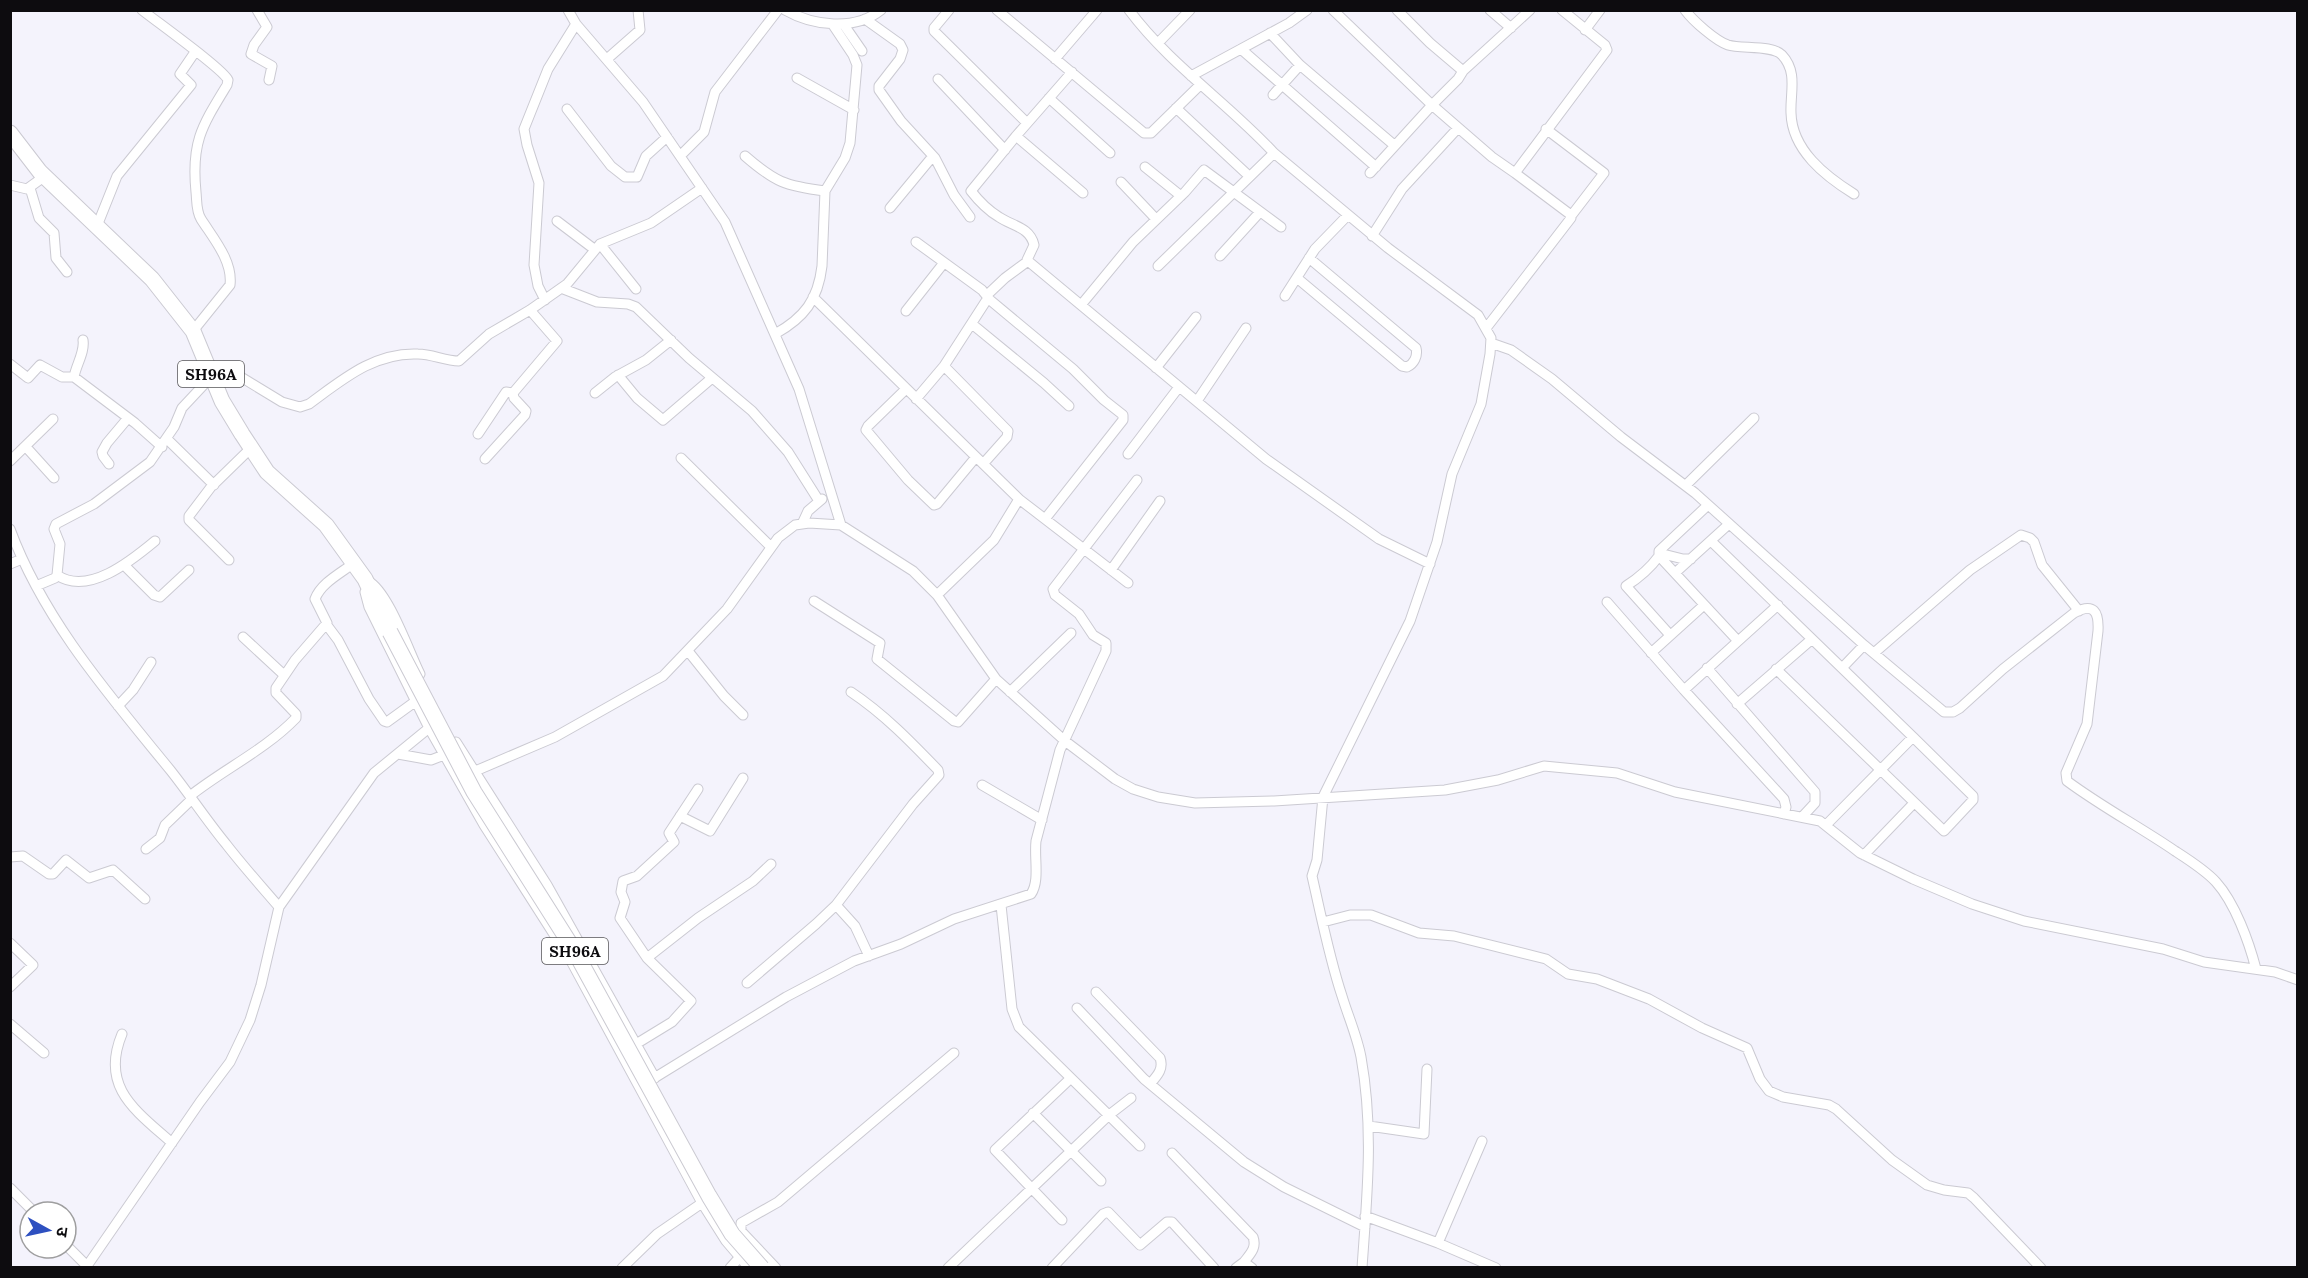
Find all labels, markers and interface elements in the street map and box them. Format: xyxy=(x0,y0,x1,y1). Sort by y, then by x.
road number: SH96A xyxy=(178,361,244,387)
road number: SH96A xyxy=(542,938,608,964)
north arrow xyxy=(18,1200,78,1260)
text: उ xyxy=(52,1226,73,1239)

